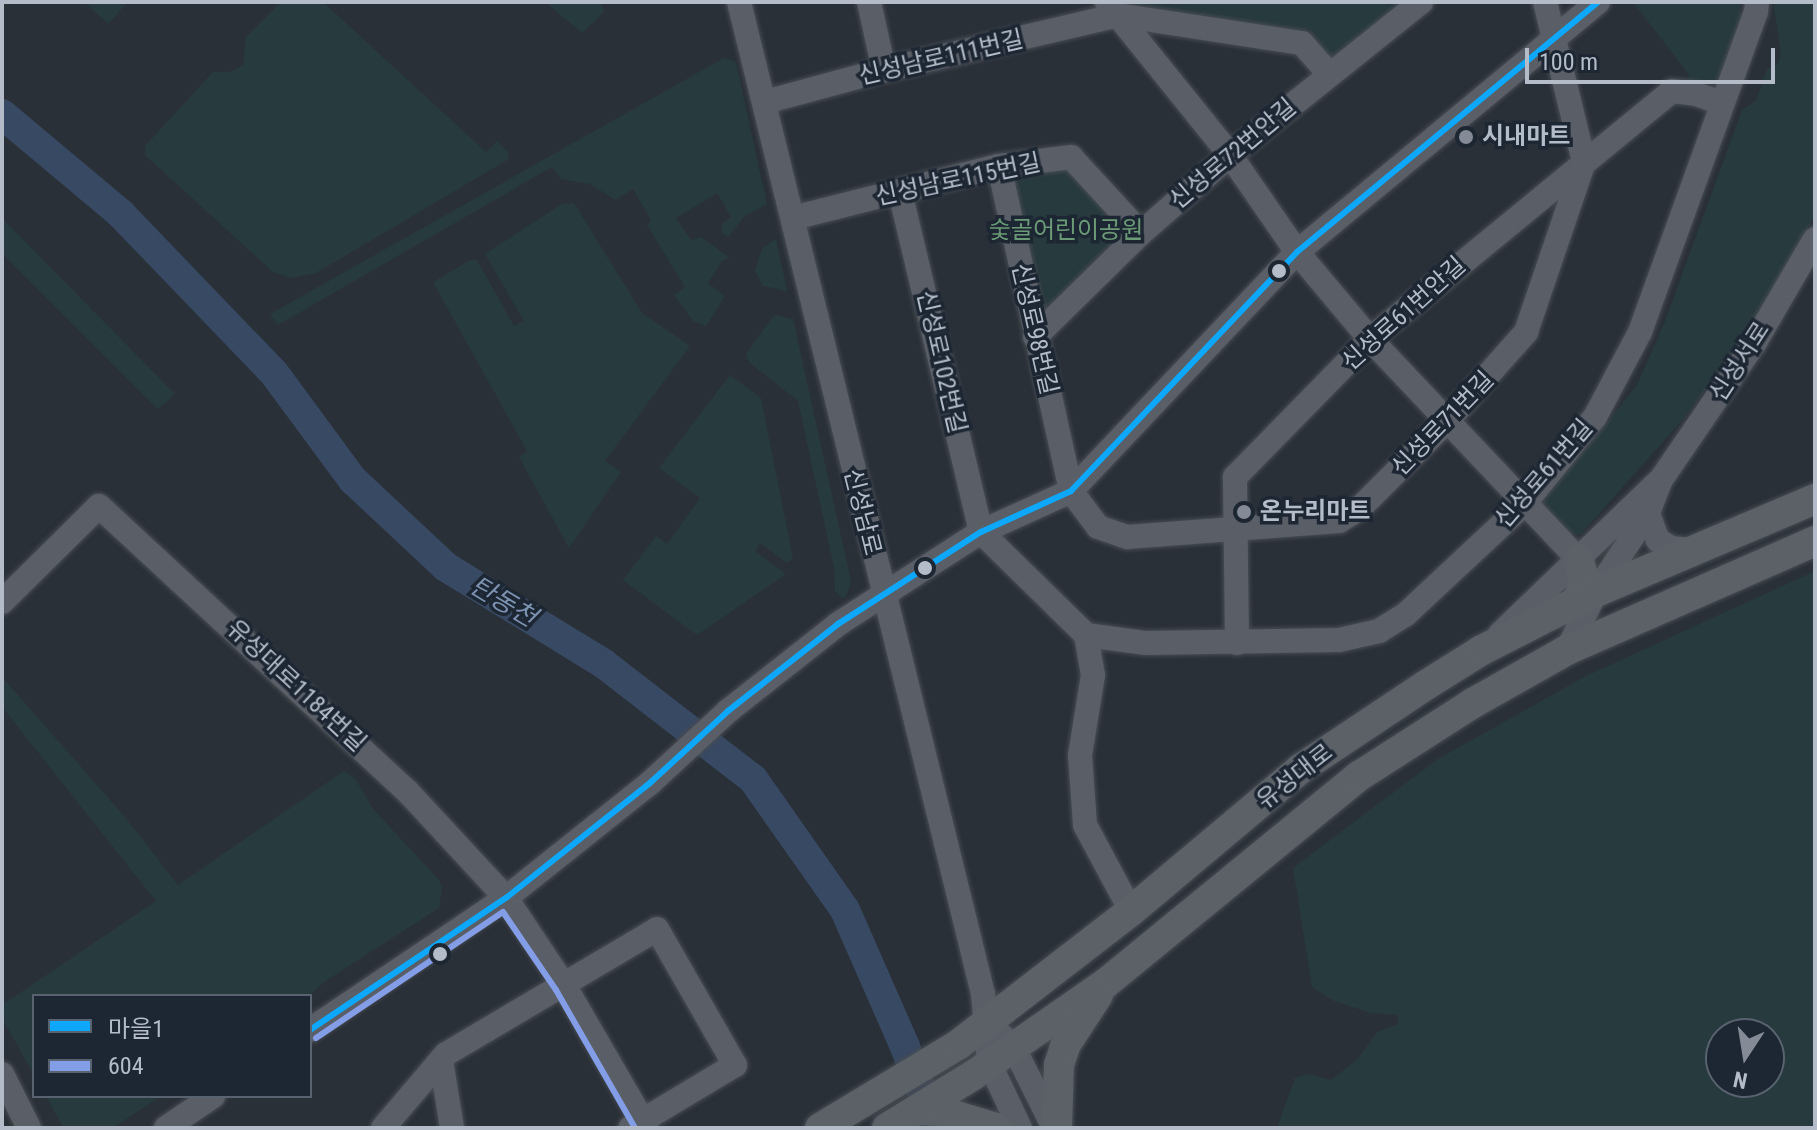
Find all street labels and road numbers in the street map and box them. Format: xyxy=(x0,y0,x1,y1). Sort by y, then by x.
street label: 신성남로111번길 xyxy=(856,25,1026,91)
street label: 신성로72번안길 xyxy=(1164,93,1302,215)
street label: 신성남로115번길 xyxy=(873,148,1043,212)
street label: 신성로61번안길 xyxy=(1336,251,1472,377)
street label: 신성로98번길 xyxy=(1005,260,1063,398)
street label: 신성로102번길 xyxy=(911,288,971,436)
street label: 신성서로 xyxy=(1704,317,1776,407)
street label: 신성로71번길 xyxy=(1386,366,1500,482)
street label: 신성로61번길 xyxy=(1489,414,1599,534)
street label: 신성남로 xyxy=(837,466,887,558)
street label: 유성대로1184번길 xyxy=(220,614,372,758)
street label: 유성대로 xyxy=(1251,738,1339,816)

